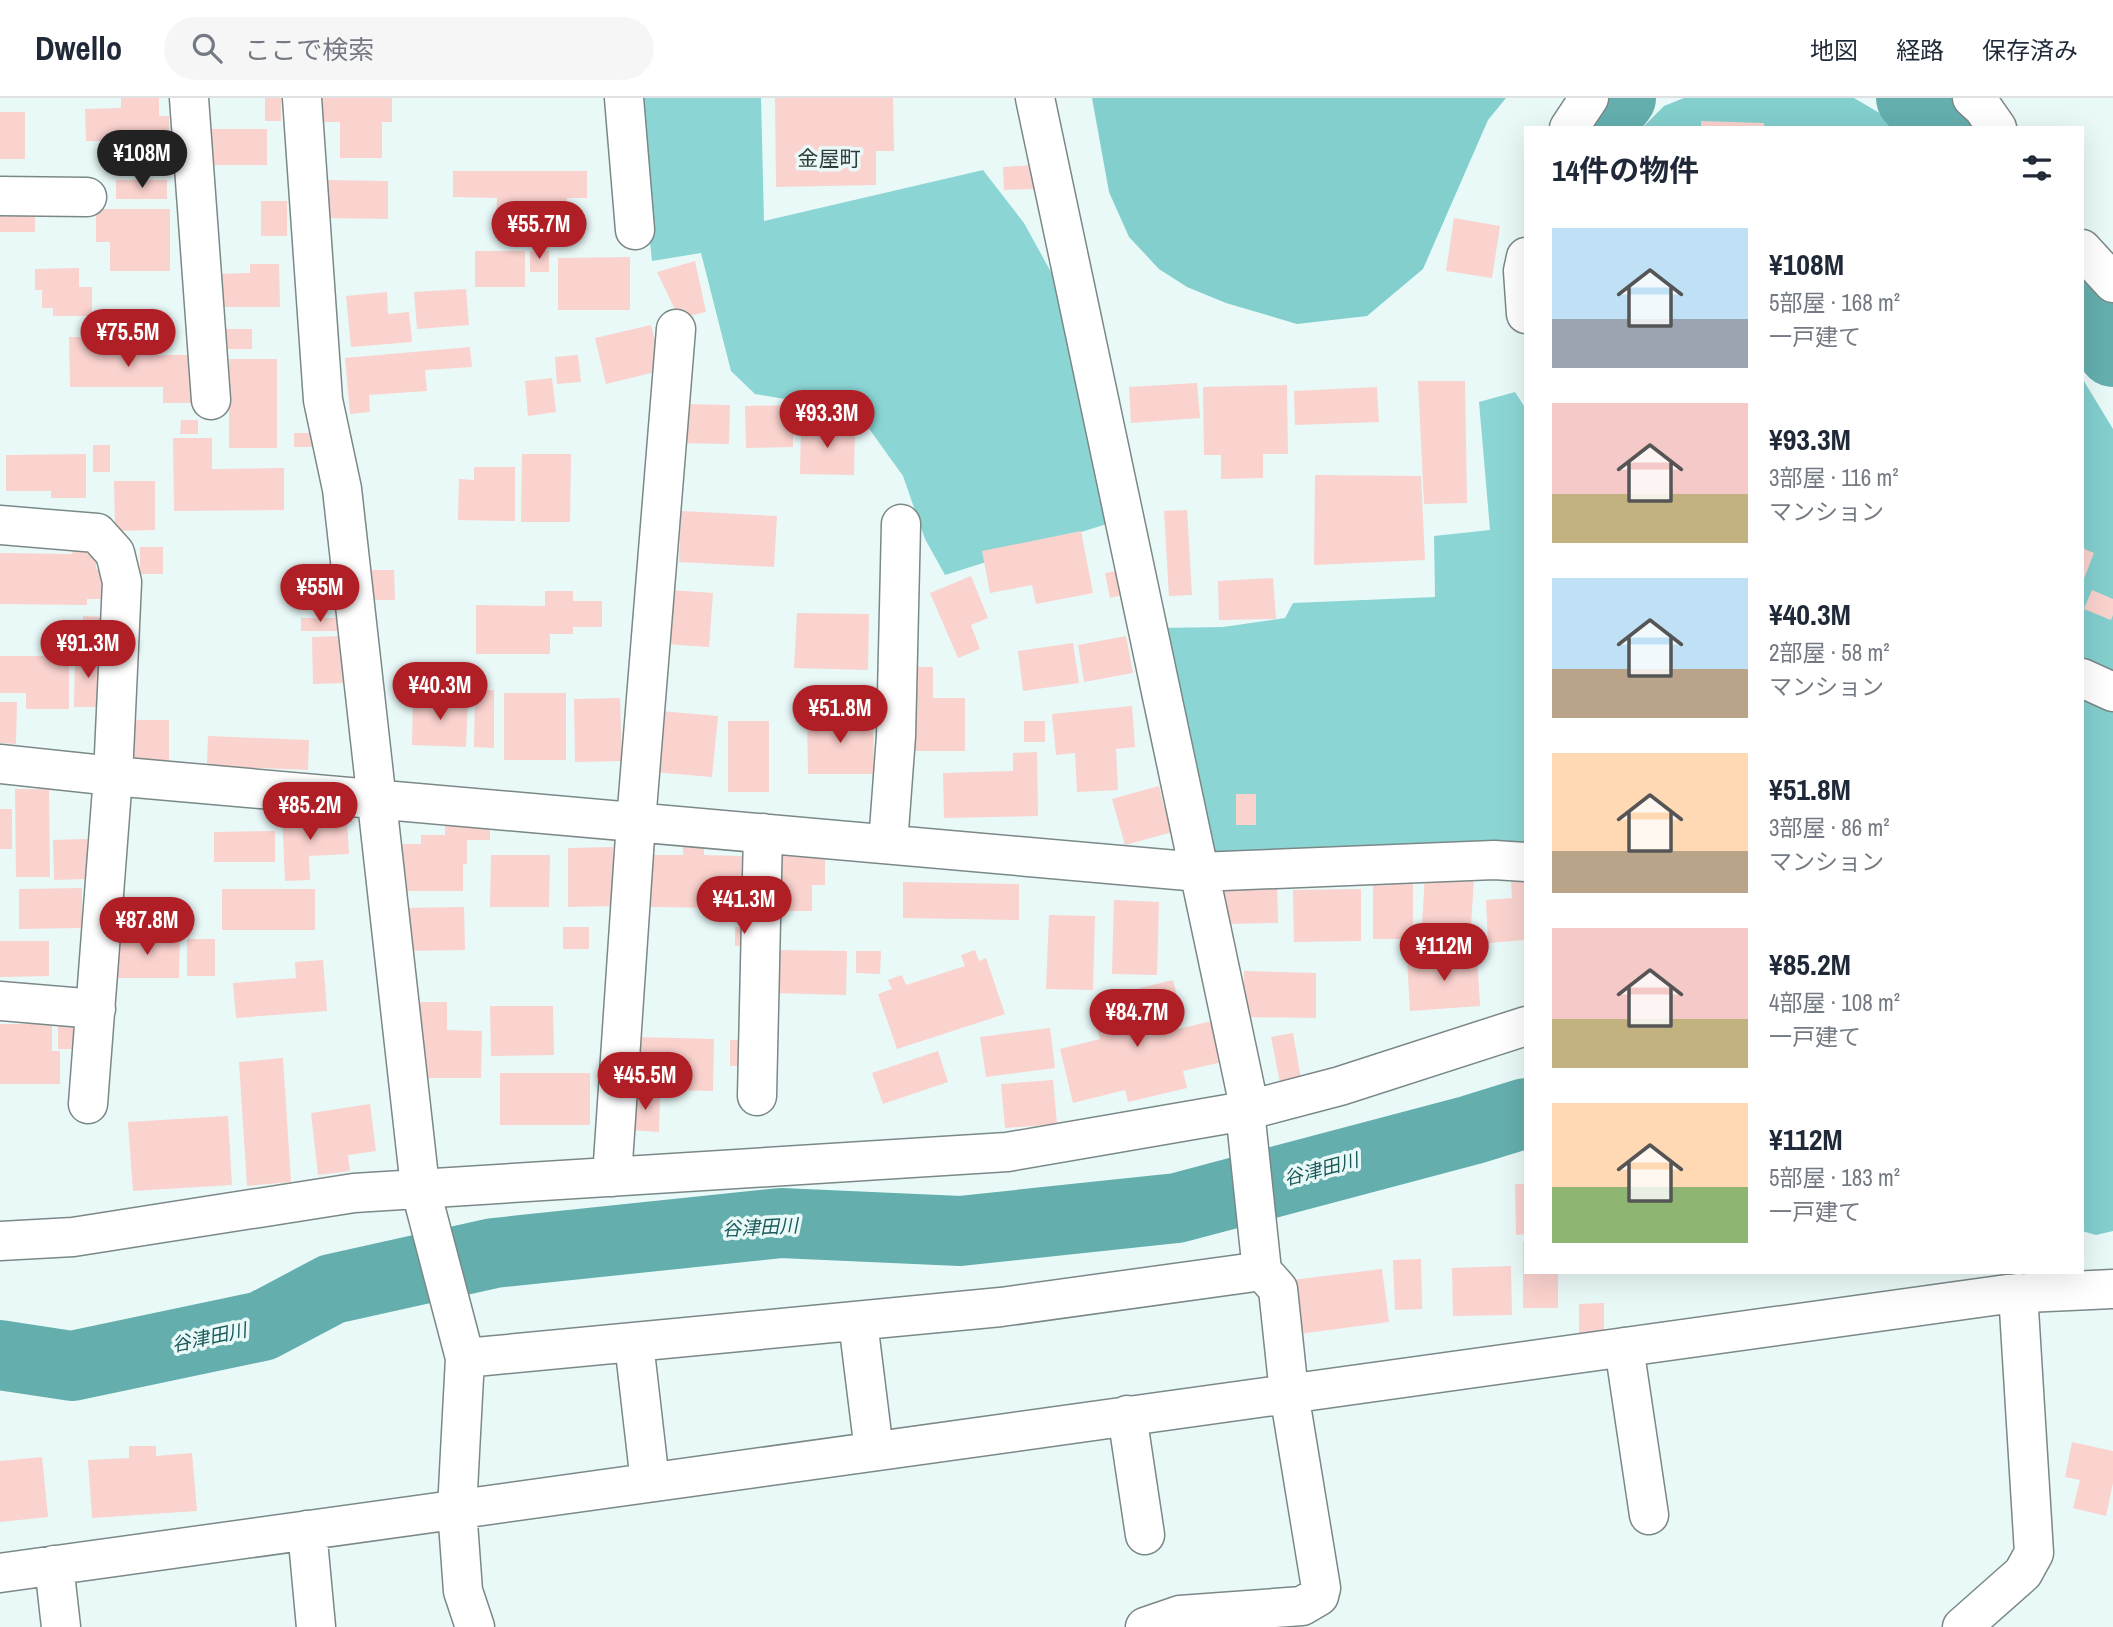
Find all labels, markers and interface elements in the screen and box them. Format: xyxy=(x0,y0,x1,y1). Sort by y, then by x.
search box xyxy=(164,17,654,80)
text: Dwello xyxy=(35,26,122,70)
icon: search xyxy=(188,29,226,67)
text: ここで検索 xyxy=(244,32,374,67)
text: 地図 xyxy=(1810,34,1858,66)
text: 経路 xyxy=(1896,34,1944,66)
text: 保存済み xyxy=(1982,34,2078,66)
pin: ¥108M xyxy=(93,130,191,190)
text: ¥108M xyxy=(113,137,171,168)
district label: 金屋町 xyxy=(798,144,861,173)
icon: filters xyxy=(2018,149,2056,187)
text: 14件の物件 xyxy=(1552,150,1699,190)
pin: ¥55.7M xyxy=(482,202,596,261)
text: ¥55.7M xyxy=(508,208,570,239)
text: ¥108M xyxy=(1769,244,1844,284)
icon: home xyxy=(1608,256,1692,340)
text: 5部屋 · 168 m² xyxy=(1769,287,1900,318)
pin: ¥75.5M xyxy=(71,310,185,369)
text: ¥75.5M xyxy=(97,316,159,347)
text: 一戸建て xyxy=(1769,321,1861,352)
pin: ¥93.3M xyxy=(770,390,884,450)
text: ¥93.3M xyxy=(796,397,858,428)
text: ¥93.3M xyxy=(1769,419,1851,459)
icon: home xyxy=(1608,431,1692,515)
text: 3部屋 · 116 m² xyxy=(1769,462,1899,493)
text: マンション xyxy=(1769,496,1884,527)
pin: ¥55M xyxy=(279,564,361,624)
text: ¥55M xyxy=(296,571,344,602)
text: ¥40.3M xyxy=(1769,594,1851,634)
icon: home xyxy=(1608,606,1692,690)
pin: ¥91.3M xyxy=(31,620,145,680)
text: ¥91.3M xyxy=(57,627,119,658)
text: 2部屋 · 58 m² xyxy=(1769,637,1889,668)
pin: ¥40.3M xyxy=(383,662,497,722)
text: ¥40.3M xyxy=(409,669,471,700)
text: マンション xyxy=(1769,671,1884,702)
pin: ¥51.8M xyxy=(783,686,897,745)
text: ¥51.8M xyxy=(809,692,871,723)
text: ¥51.8M xyxy=(1769,769,1851,809)
icon: home xyxy=(1608,781,1692,865)
pin: ¥85.2M xyxy=(253,782,367,842)
text: ¥85.2M xyxy=(279,789,341,820)
text: 3部屋 · 86 m² xyxy=(1769,812,1889,843)
text: マンション xyxy=(1769,846,1884,877)
pin: ¥41.3M xyxy=(687,876,801,936)
text: ¥41.3M xyxy=(713,883,775,914)
pin: ¥87.8M xyxy=(90,898,204,957)
text: ¥87.8M xyxy=(116,904,178,935)
pin: ¥112M xyxy=(1395,924,1493,983)
text: ¥112M xyxy=(1416,930,1472,961)
text: ¥85.2M xyxy=(1769,944,1851,984)
icon: home xyxy=(1608,956,1692,1040)
text: 4部屋 · 108 m² xyxy=(1769,987,1900,1018)
pin: ¥84.7M xyxy=(1080,990,1194,1049)
text: ¥84.7M xyxy=(1106,996,1168,1027)
text: 一戸建て xyxy=(1769,1021,1861,1052)
pin: ¥45.5M xyxy=(588,1052,702,1112)
text: ¥45.5M xyxy=(614,1059,676,1090)
text: ¥112M xyxy=(1769,1119,1843,1159)
icon: home xyxy=(1608,1131,1692,1215)
water label: 谷津田川 xyxy=(1281,1146,1363,1191)
text: 5部屋 · 183 m² xyxy=(1769,1162,1900,1193)
text: 一戸建て xyxy=(1769,1196,1861,1227)
water label: 谷津田川 xyxy=(721,1212,801,1242)
water label: 谷津田川 xyxy=(169,1316,251,1358)

